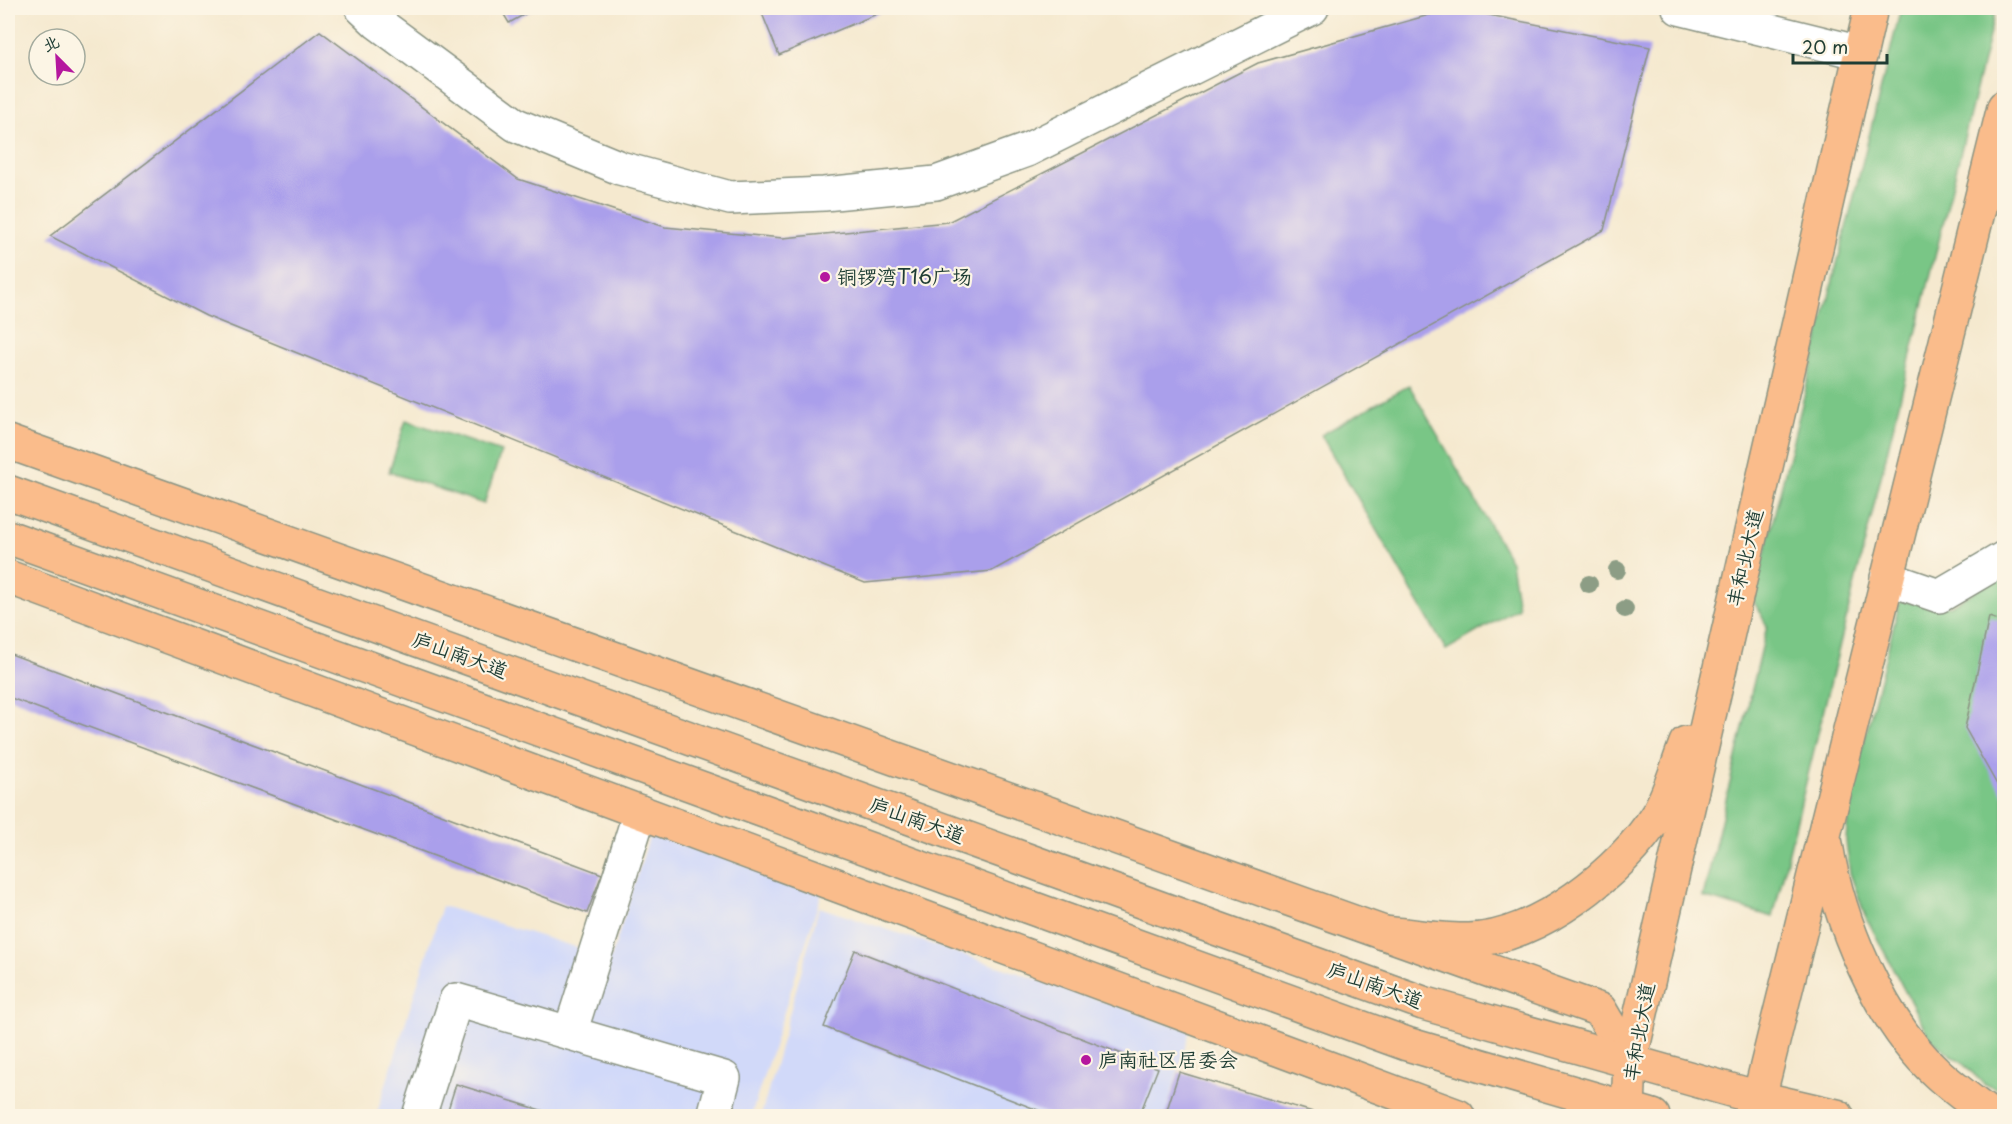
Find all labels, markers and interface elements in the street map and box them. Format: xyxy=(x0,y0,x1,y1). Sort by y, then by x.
north arrow xyxy=(27,27,87,87)
scale bar xyxy=(1793,27,1888,65)
text: 北 xyxy=(38,28,63,57)
text: 20 m xyxy=(1802,33,1848,60)
place label: 铜锣湾T16广场 xyxy=(837,261,972,291)
marker: 铜锣湾T16广场 xyxy=(818,270,832,284)
street label: 丰和北大道 xyxy=(1718,506,1770,610)
street label: 庐山南大道 xyxy=(408,623,512,685)
street label: 庐山南大道 xyxy=(865,788,969,850)
street label: 庐山南大道 xyxy=(1323,953,1427,1015)
street label: 丰和北大道 xyxy=(1615,980,1661,1084)
place label: 庐南社区居委会 xyxy=(1098,1044,1238,1074)
marker: 庐南社区居委会 xyxy=(1079,1053,1093,1067)

